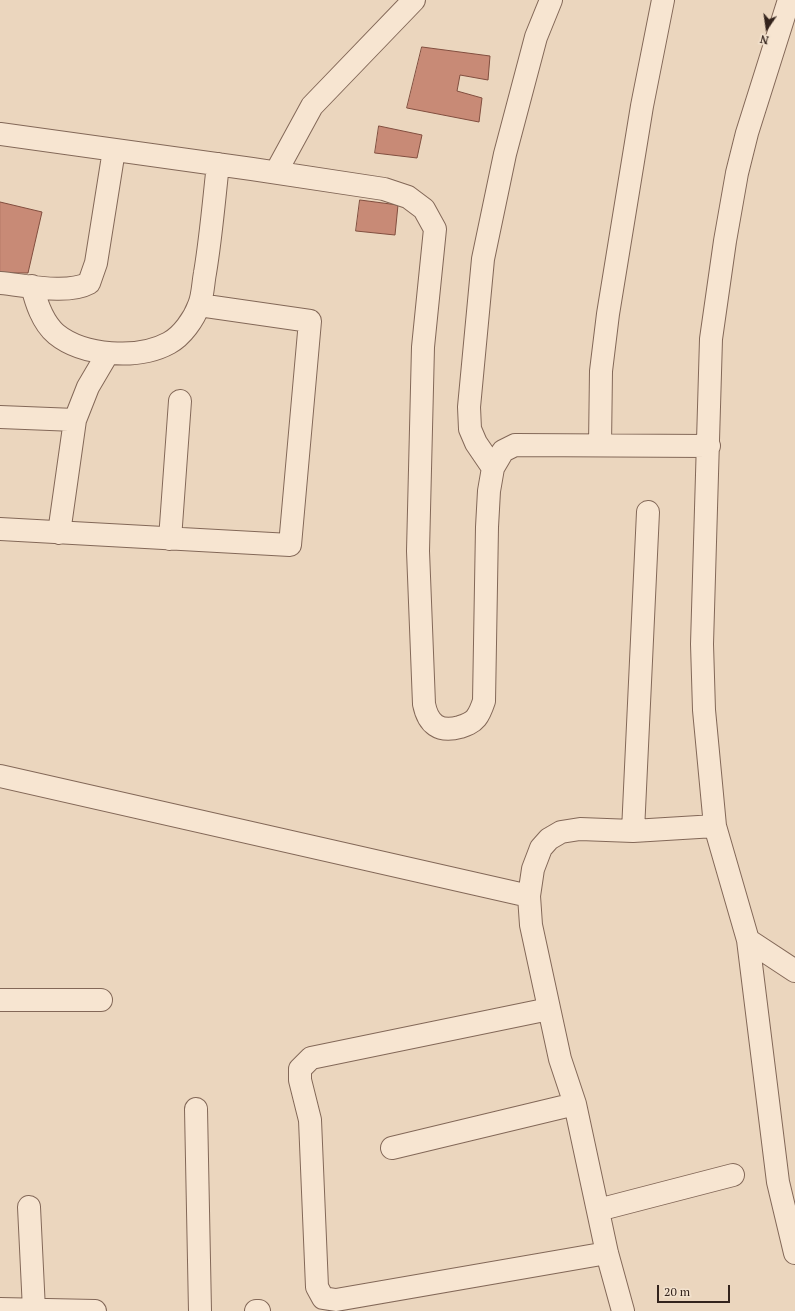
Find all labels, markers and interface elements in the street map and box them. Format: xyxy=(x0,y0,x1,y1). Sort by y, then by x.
north arrow xyxy=(747,8,787,48)
text: N xyxy=(759,32,770,47)
scale bar xyxy=(659,1277,732,1303)
text: 20 m xyxy=(664,1284,690,1299)

